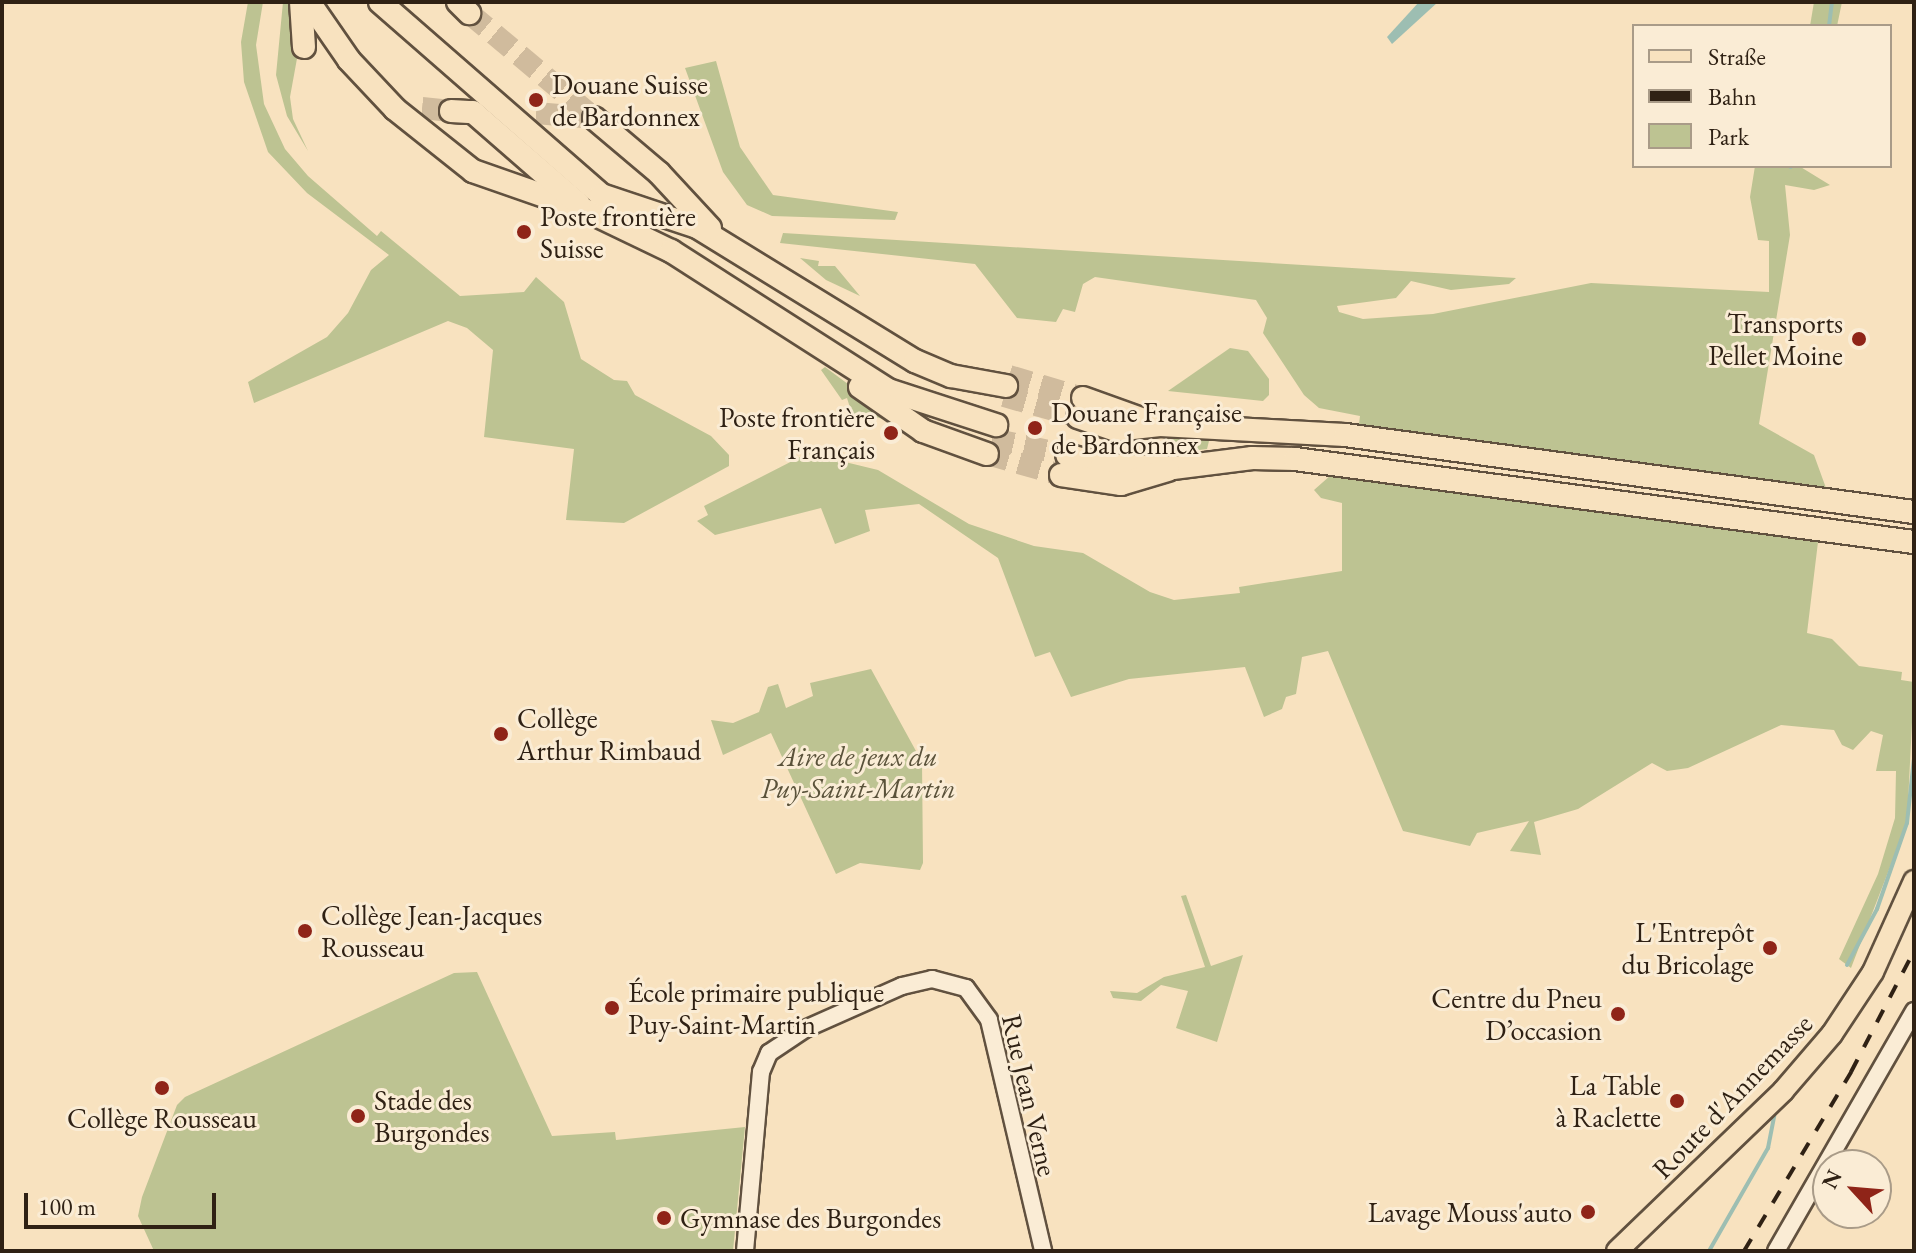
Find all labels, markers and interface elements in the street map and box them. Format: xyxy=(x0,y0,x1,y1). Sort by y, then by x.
legend xyxy=(1632,24,1892,168)
text: Straße xyxy=(1708,41,1766,72)
place label: Douane Suisse de Bardonnex xyxy=(552,67,708,133)
text: Bahn xyxy=(1708,81,1757,112)
marker: Douane Suisse de Bardonnex xyxy=(527,91,545,109)
text: Park xyxy=(1708,121,1749,152)
place label: Poste frontière Suisse xyxy=(540,199,696,265)
marker: Poste frontière Suisse xyxy=(515,223,533,241)
place label: Transports Pellet Moine xyxy=(1708,306,1843,372)
marker: Transports Pellet Moine xyxy=(1850,330,1868,348)
place label: Douane Française de Bardonnex xyxy=(1051,395,1242,461)
place label: Poste frontière Français xyxy=(719,400,875,466)
marker: Douane Française de Bardonnex xyxy=(1026,419,1044,437)
marker: Poste frontière Français xyxy=(882,424,900,442)
place label: Collège Arthur Rimbaud xyxy=(517,701,701,767)
marker: Collège Arthur Rimbaud xyxy=(492,725,510,743)
park label: Aire de jeux du Puy-Saint-Martin xyxy=(760,739,956,805)
place label: Collège Jean-Jacques Rousseau xyxy=(321,898,542,964)
place label: L'Entrepôt du Bricolage xyxy=(1622,915,1754,981)
marker: Collège Jean-Jacques Rousseau xyxy=(296,922,314,940)
marker: L'Entrepôt du Bricolage xyxy=(1761,939,1779,957)
place label: École primaire publique Puy-Saint-Martin xyxy=(628,975,884,1041)
place label: Centre du Pneu D’occasion xyxy=(1431,981,1602,1047)
marker: École primaire publique Puy-Saint-Martin xyxy=(603,999,621,1017)
marker: Centre du Pneu D’occasion xyxy=(1609,1005,1627,1023)
street label: Route d'Annemasse xyxy=(1645,1007,1819,1185)
street label: Rue Jean Verne xyxy=(995,1011,1065,1179)
place label: La Table à Raclette xyxy=(1556,1068,1661,1134)
marker: Collège Rousseau xyxy=(153,1079,171,1097)
place label: Stade des Burgondes xyxy=(374,1083,489,1149)
marker: La Table à Raclette xyxy=(1668,1092,1686,1110)
place label: Collège Rousseau xyxy=(67,1101,257,1135)
marker: Stade des Burgondes xyxy=(349,1107,367,1125)
north arrow xyxy=(1812,1149,1892,1229)
text: N xyxy=(1815,1165,1849,1193)
scale bar xyxy=(28,1177,220,1227)
text: 100 m xyxy=(38,1191,96,1222)
place label: Lavage Mouss'auto xyxy=(1368,1195,1572,1229)
place label: Gymnase des Burgondes xyxy=(680,1201,941,1235)
marker: Lavage Mouss'auto xyxy=(1579,1203,1597,1221)
marker: Gymnase des Burgondes xyxy=(655,1209,673,1227)

